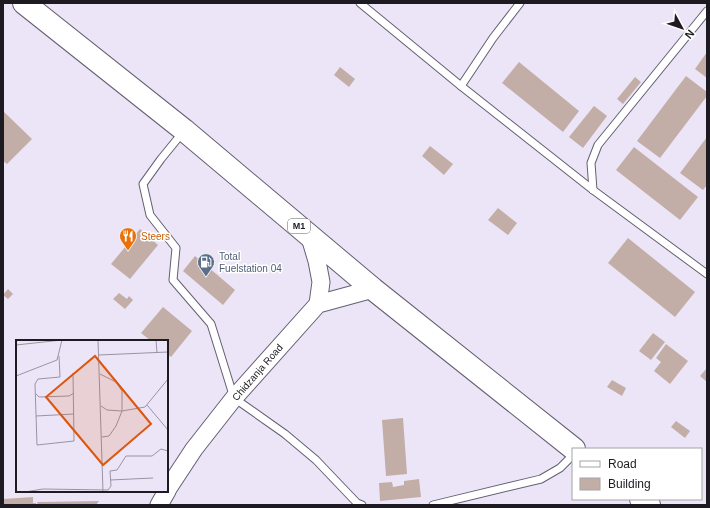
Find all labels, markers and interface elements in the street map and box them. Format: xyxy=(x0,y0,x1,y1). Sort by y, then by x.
north arrow xyxy=(662,8,702,48)
text: N xyxy=(682,28,697,41)
road number: M1 xyxy=(288,219,310,233)
restaurant icon: Steers xyxy=(118,226,138,251)
place label: Steers xyxy=(141,231,170,242)
place label: Total Fuelstation 04 xyxy=(219,251,282,274)
fuel station icon: Total Fuelstation 04 xyxy=(196,252,216,277)
inset map xyxy=(16,340,168,492)
street label: Chidzanja Road xyxy=(230,342,285,403)
legend xyxy=(572,448,702,500)
text: Road xyxy=(608,457,637,471)
text: Building xyxy=(608,477,651,491)

